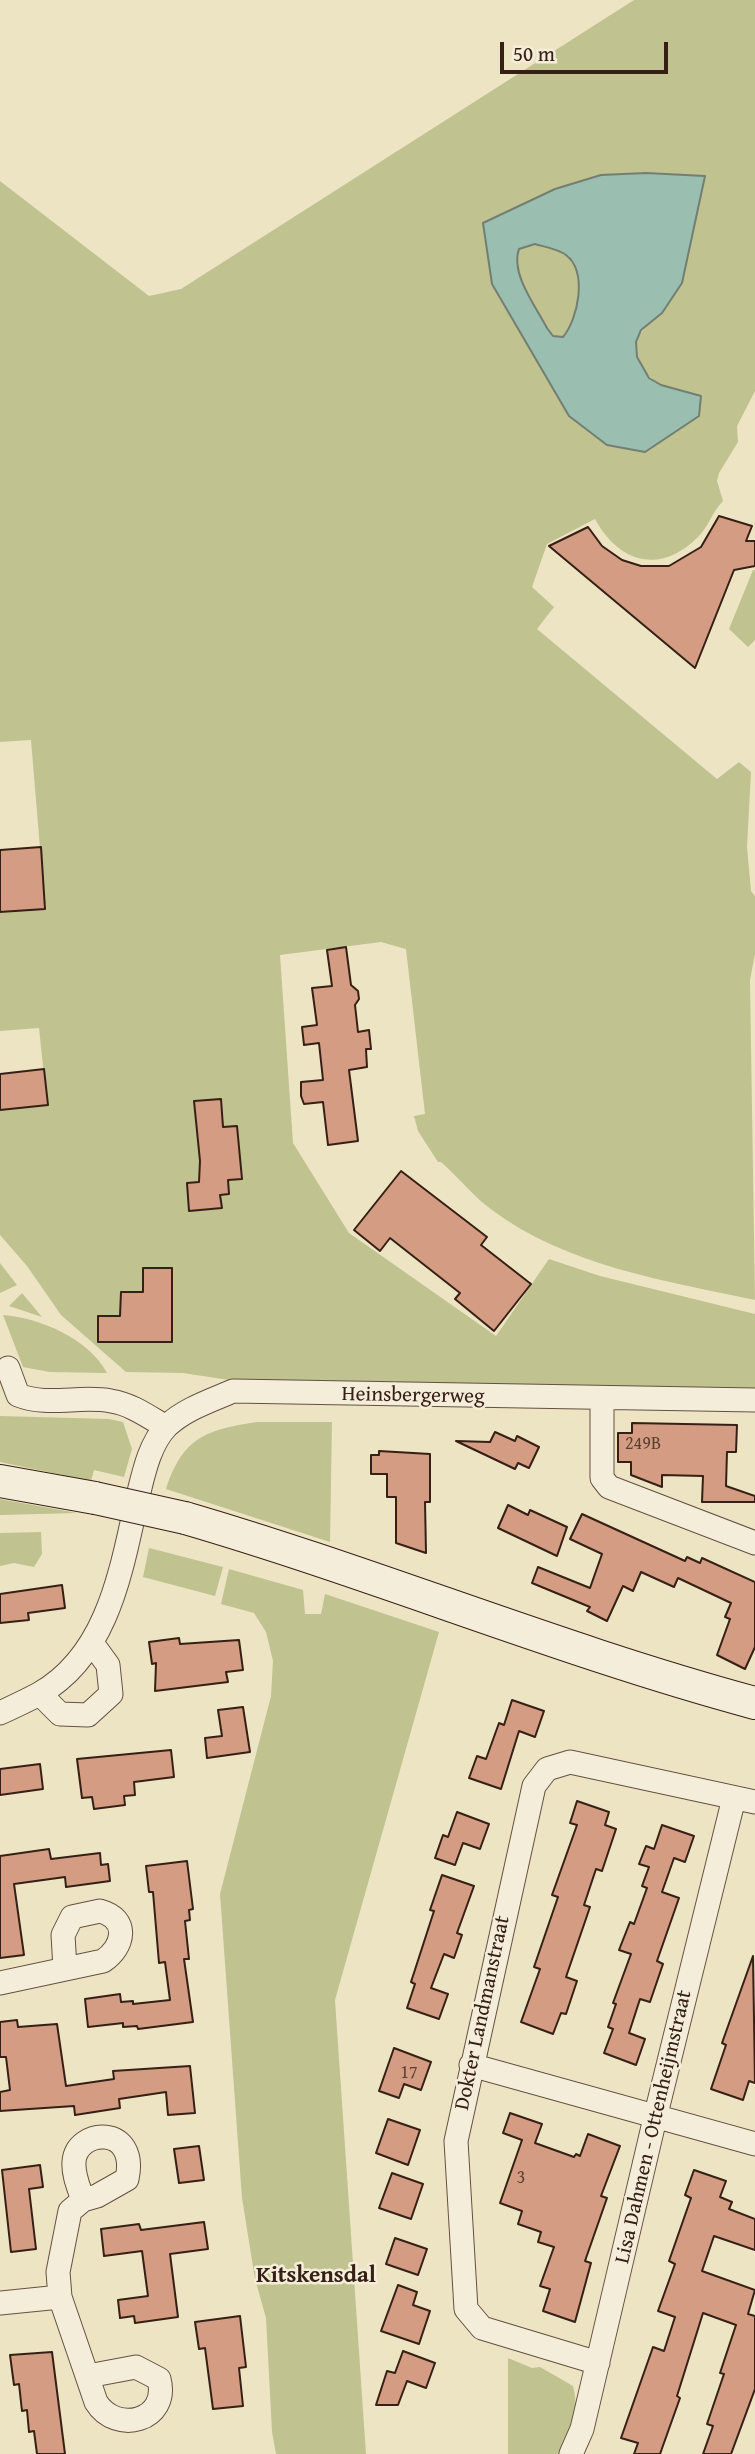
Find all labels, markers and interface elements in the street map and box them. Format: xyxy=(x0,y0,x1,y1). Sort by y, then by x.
scale bar xyxy=(503,28,671,72)
text: 50 m xyxy=(513,38,555,69)
street label: Heinsbergerweg xyxy=(341,1382,485,1410)
house number: 249B xyxy=(625,1433,661,1455)
street label: Dokter Landmanstraat xyxy=(450,1913,516,2113)
street label: Lisa Dahmen - Ottenheijmstraat xyxy=(610,1988,698,2266)
house number: 17 xyxy=(400,2062,418,2084)
house number: 3 xyxy=(517,2167,525,2189)
district label: Kitskensdal xyxy=(256,2262,376,2290)

